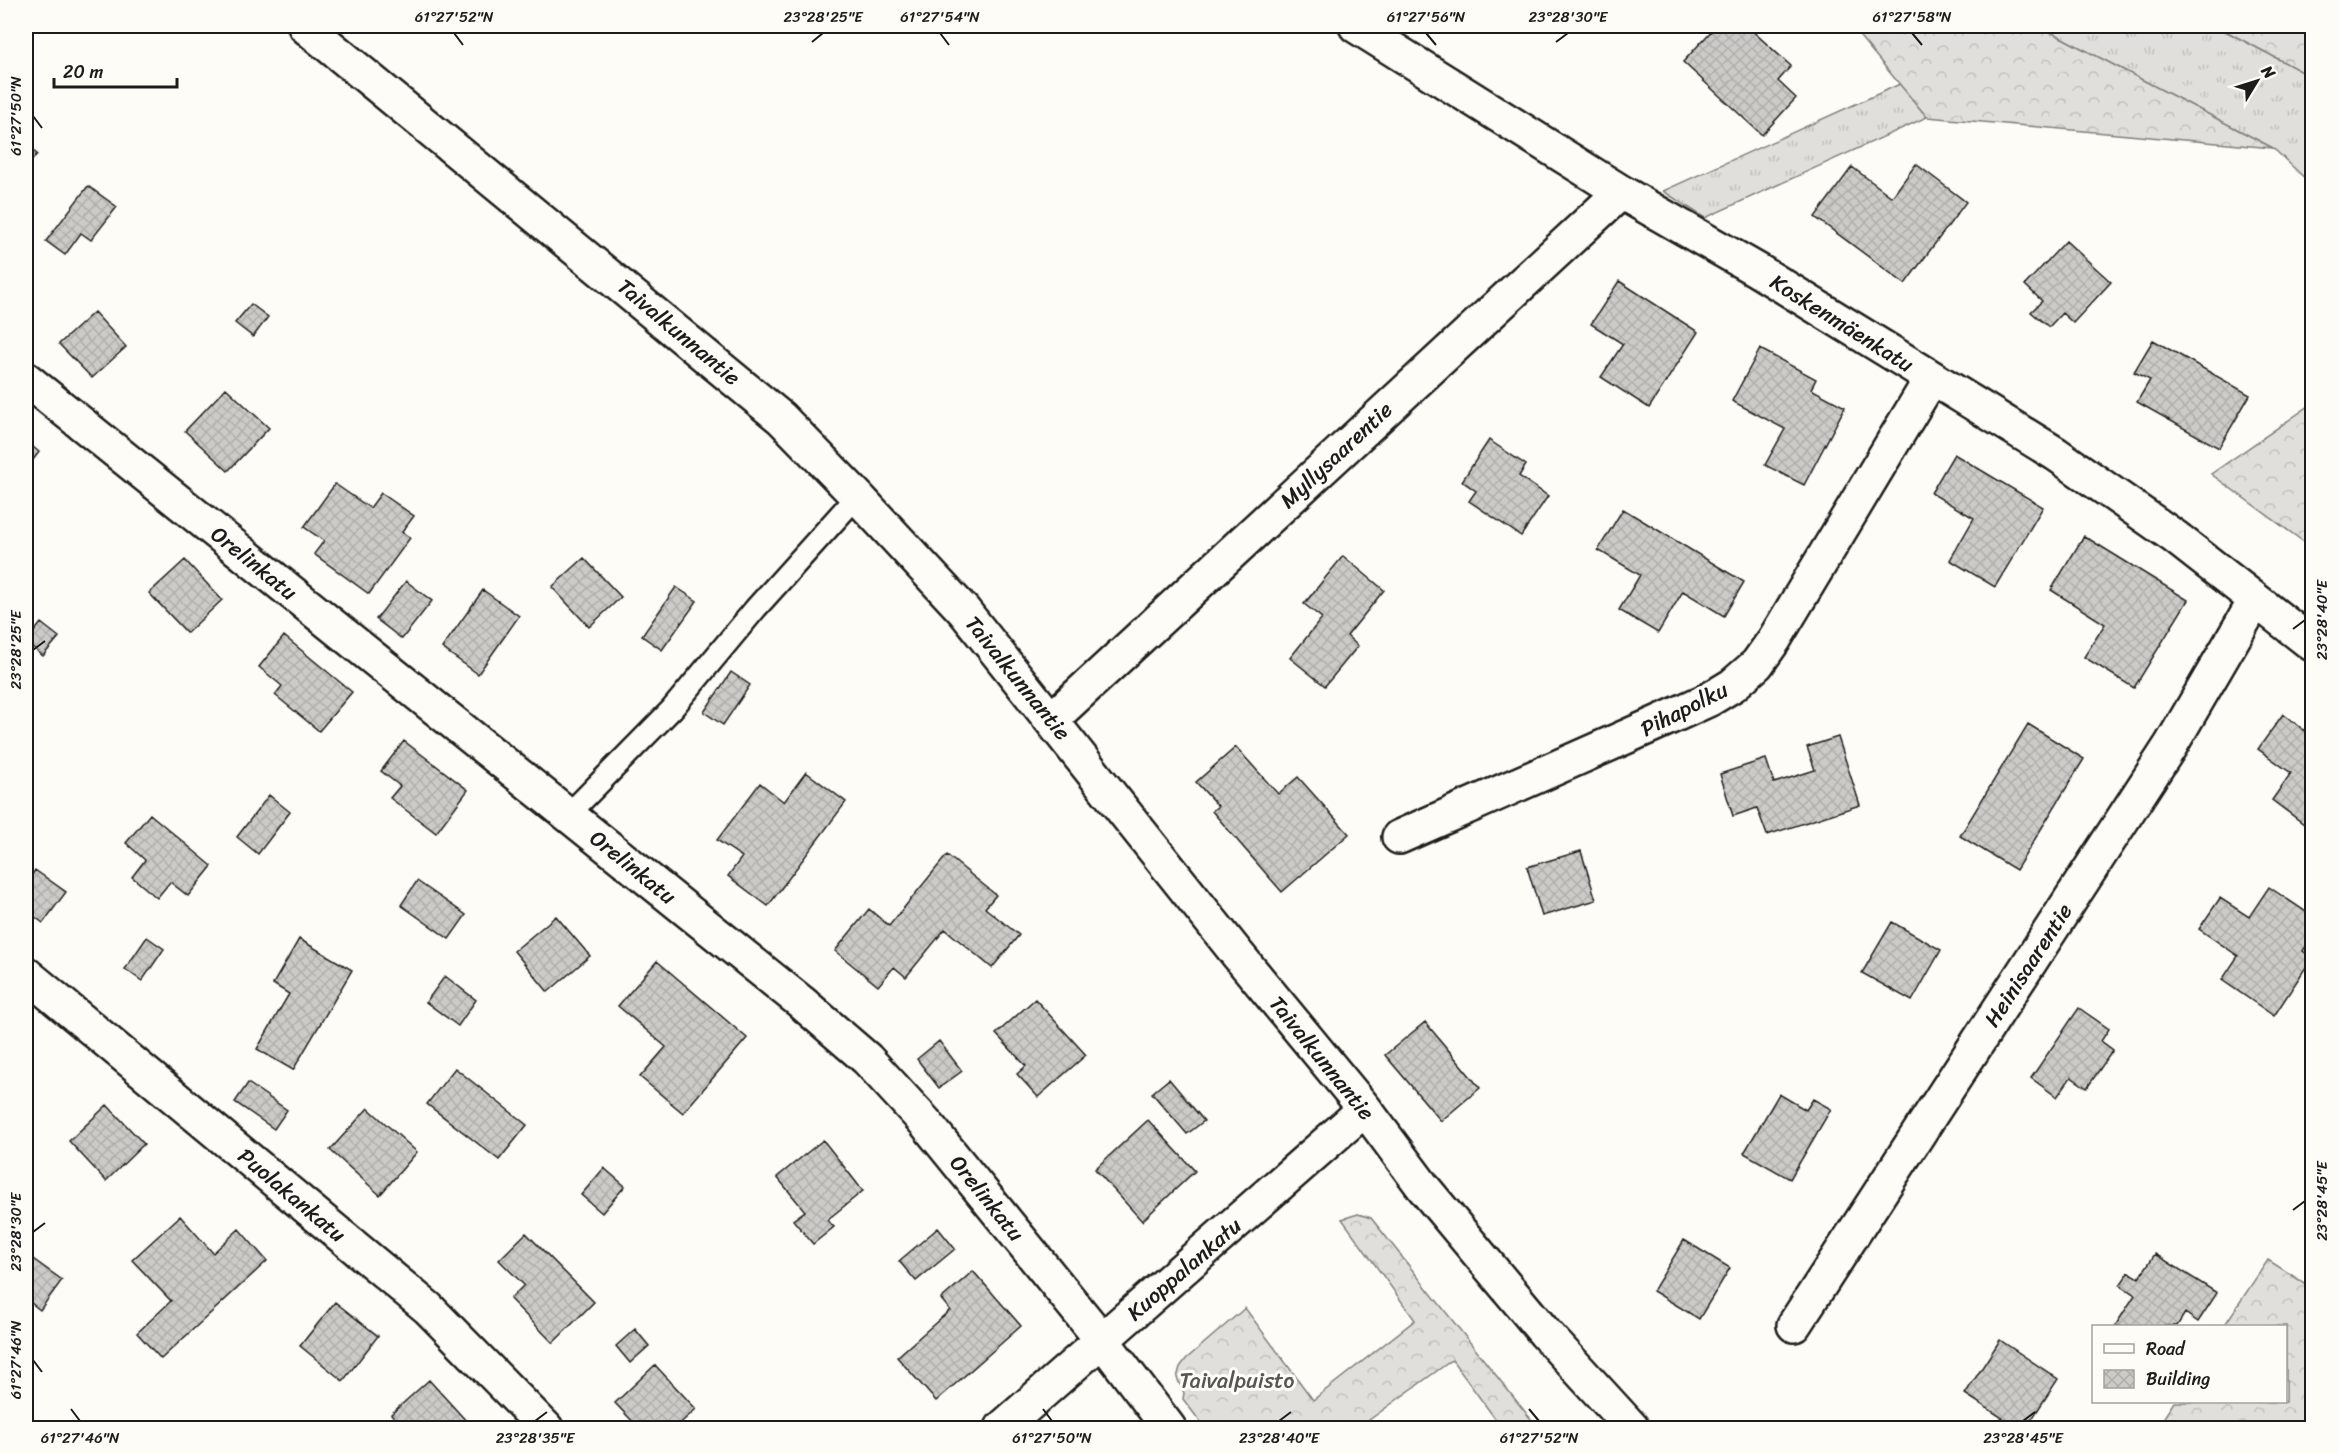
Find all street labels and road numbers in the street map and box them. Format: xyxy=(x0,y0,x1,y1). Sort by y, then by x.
street label: Koskenmäenkatu xyxy=(1762,263,1922,383)
street label: Taivalkunnantie xyxy=(608,268,750,396)
street label: Myllysaarentie xyxy=(1270,392,1402,518)
street label: Orelinkatu xyxy=(202,515,306,611)
street label: Taivalkunnantie xyxy=(955,607,1081,749)
street label: Pihapolku xyxy=(1633,670,1735,748)
street label: Orelinkatu xyxy=(581,819,685,915)
street label: Heinisaarentie xyxy=(1973,895,2083,1035)
street label: Taivalkunnantie xyxy=(1259,987,1385,1129)
street label: Puolakankatu xyxy=(229,1137,355,1253)
street label: Orelinkatu xyxy=(939,1146,1035,1250)
street label: Kuoppalankatu xyxy=(1117,1207,1251,1331)

